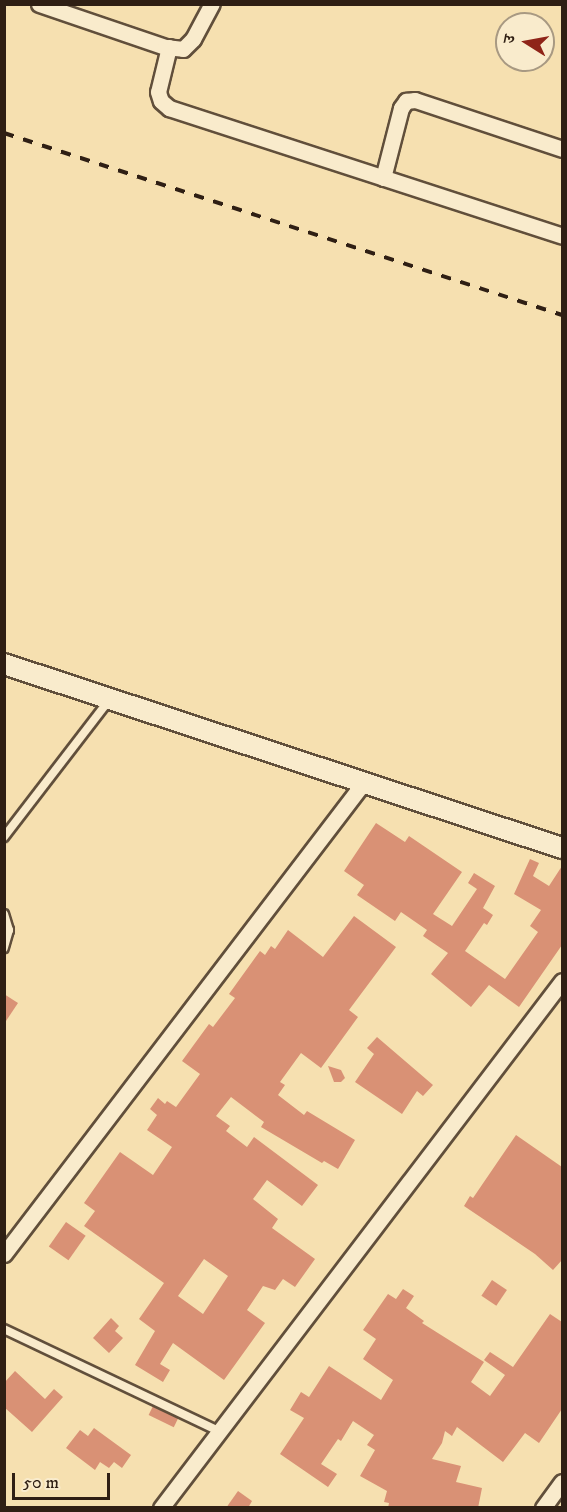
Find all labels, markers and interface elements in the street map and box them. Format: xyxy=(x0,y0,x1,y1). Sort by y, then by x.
north arrow xyxy=(495,12,555,72)
text: उ xyxy=(499,33,520,45)
scale bar xyxy=(15,1461,112,1499)
text: 50 m xyxy=(23,1472,59,1494)

